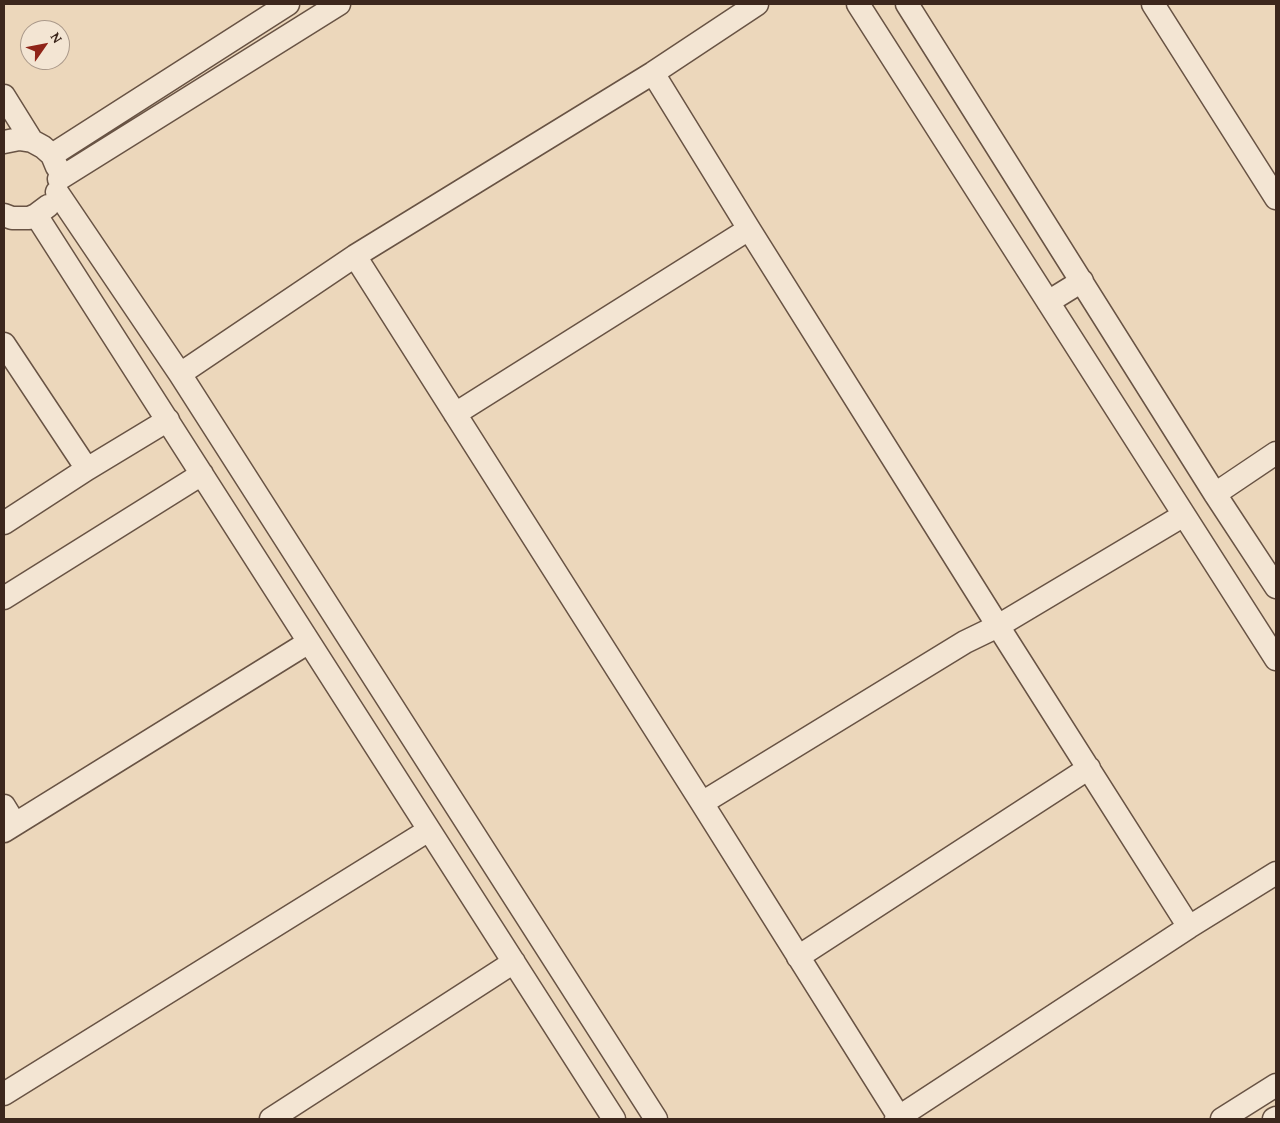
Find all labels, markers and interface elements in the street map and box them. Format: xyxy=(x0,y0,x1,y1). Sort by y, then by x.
north arrow xyxy=(20,20,70,70)
text: N xyxy=(46,28,68,47)

